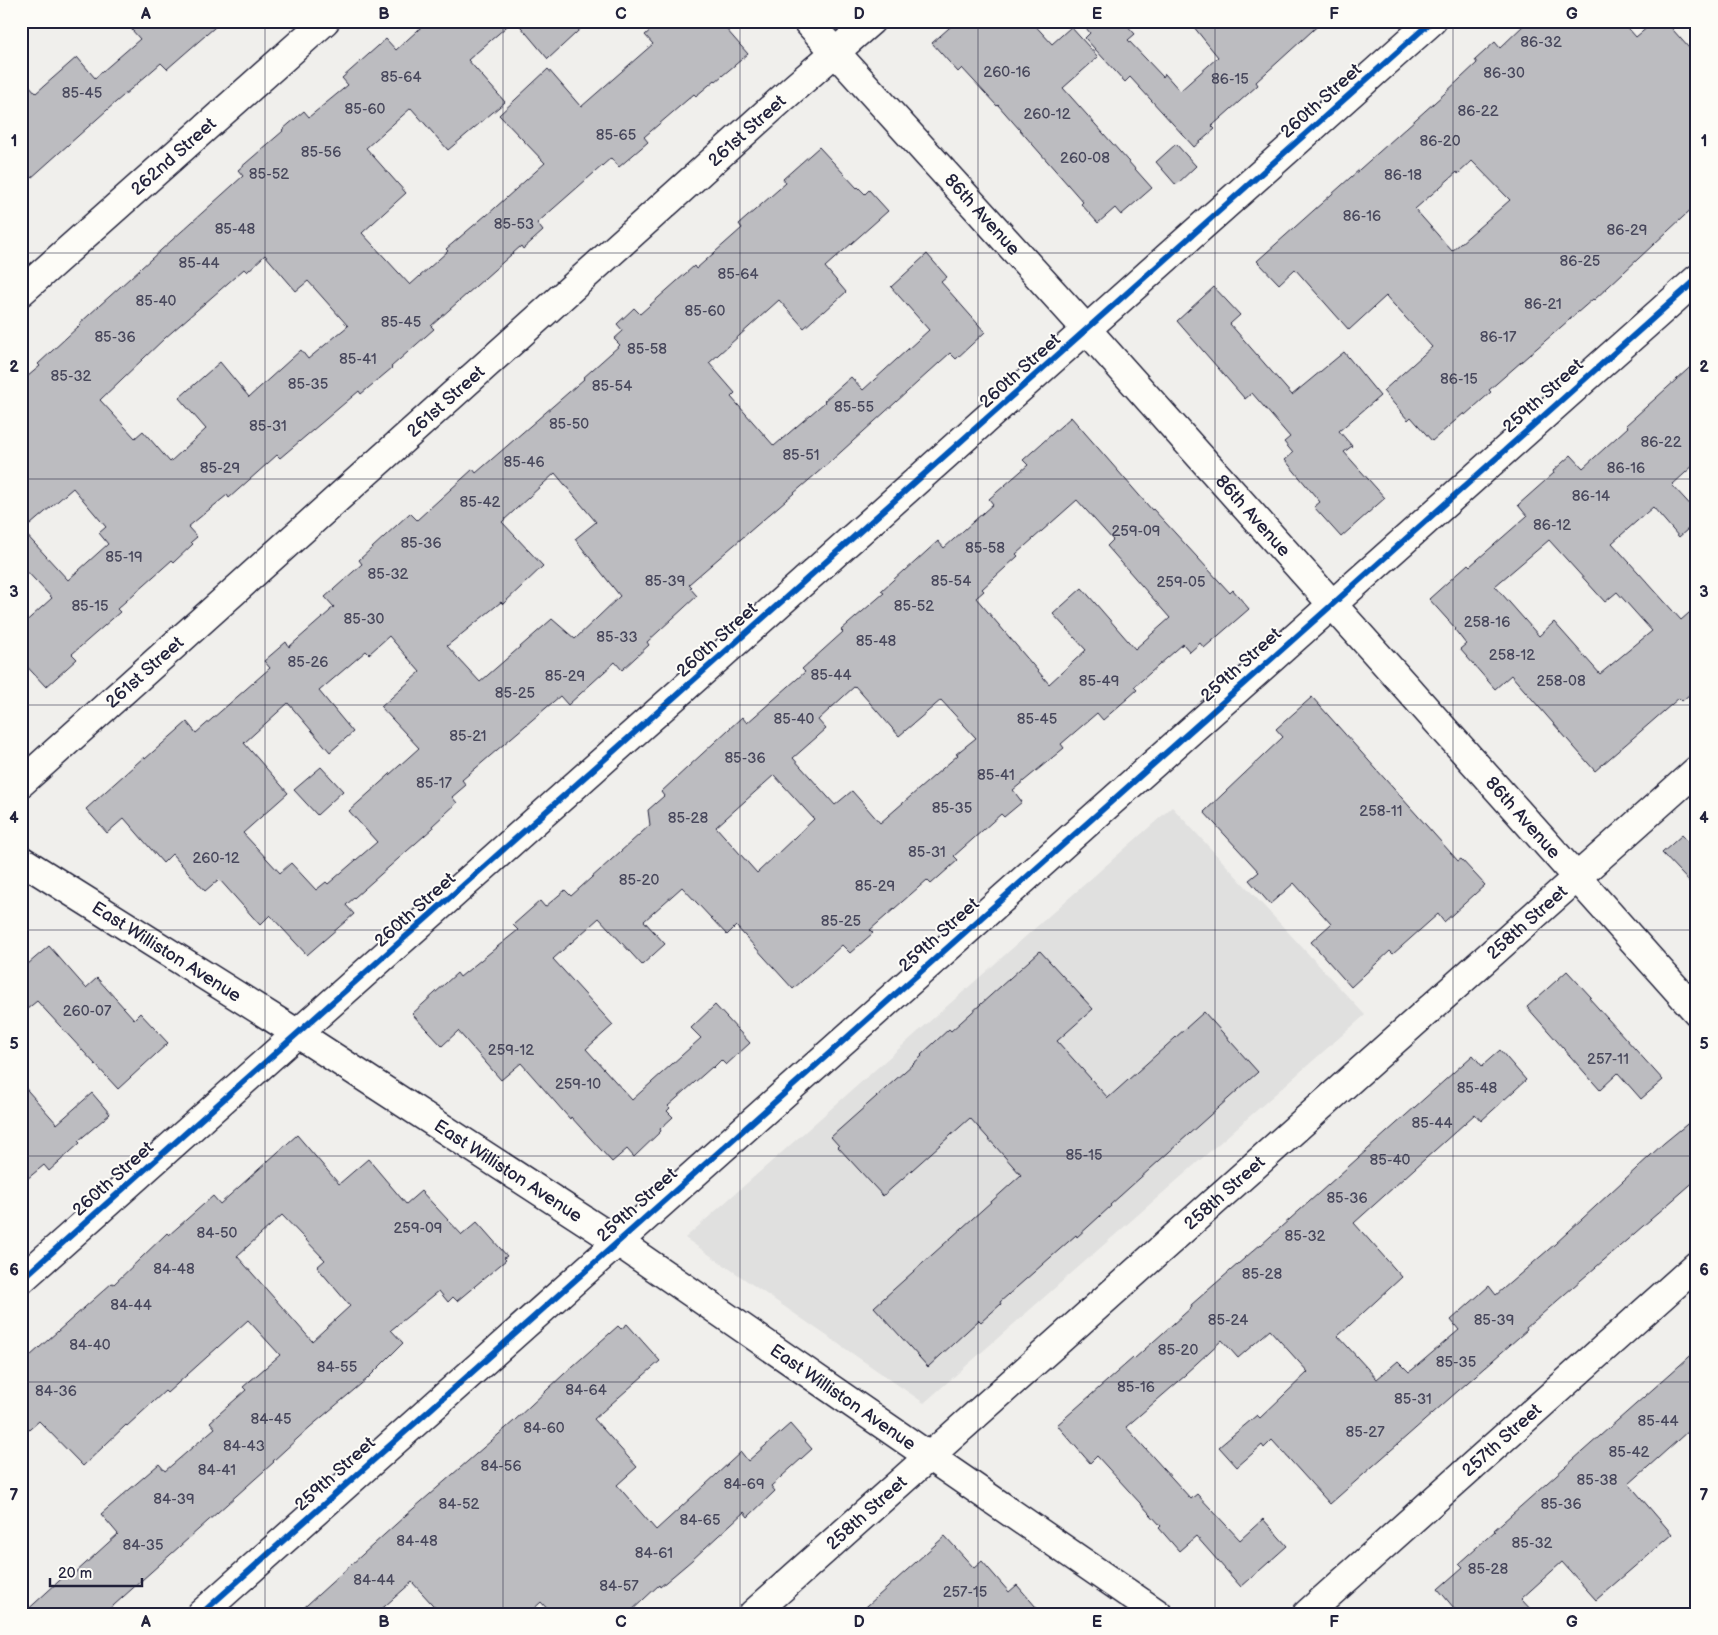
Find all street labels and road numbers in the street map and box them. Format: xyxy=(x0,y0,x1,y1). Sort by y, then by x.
street label: 260th Street xyxy=(1276,59,1366,143)
street label: 261st Street xyxy=(704,90,790,171)
street label: 262nd Street xyxy=(126,113,220,200)
street label: 86th Avenue xyxy=(940,169,1025,260)
street label: 260th Street xyxy=(975,329,1065,413)
street label: 259th Street xyxy=(1499,354,1588,438)
street label: 261st Street xyxy=(403,361,489,442)
street label: 86th Avenue xyxy=(1211,470,1295,561)
street label: 260th Street xyxy=(672,598,762,682)
street label: 259th Street xyxy=(1197,623,1286,707)
street label: 261st Street xyxy=(101,631,188,712)
street label: 86th Avenue xyxy=(1481,772,1565,863)
street label: 260th Street xyxy=(370,868,460,952)
street label: 258th Street xyxy=(1482,880,1572,964)
street label: 259th Street xyxy=(895,893,984,977)
street label: East Williston Avenue xyxy=(88,897,245,1006)
street label: East Williston Avenue xyxy=(430,1115,587,1227)
street label: 260th Street xyxy=(68,1137,158,1221)
street label: 258th Street xyxy=(1180,1151,1269,1234)
street label: 259th Street xyxy=(593,1163,682,1247)
street label: East Williston Avenue xyxy=(766,1339,920,1455)
street label: 257th Street xyxy=(1458,1399,1546,1481)
street label: 259th Street xyxy=(291,1432,380,1516)
street label: 258th Street xyxy=(822,1471,911,1554)

